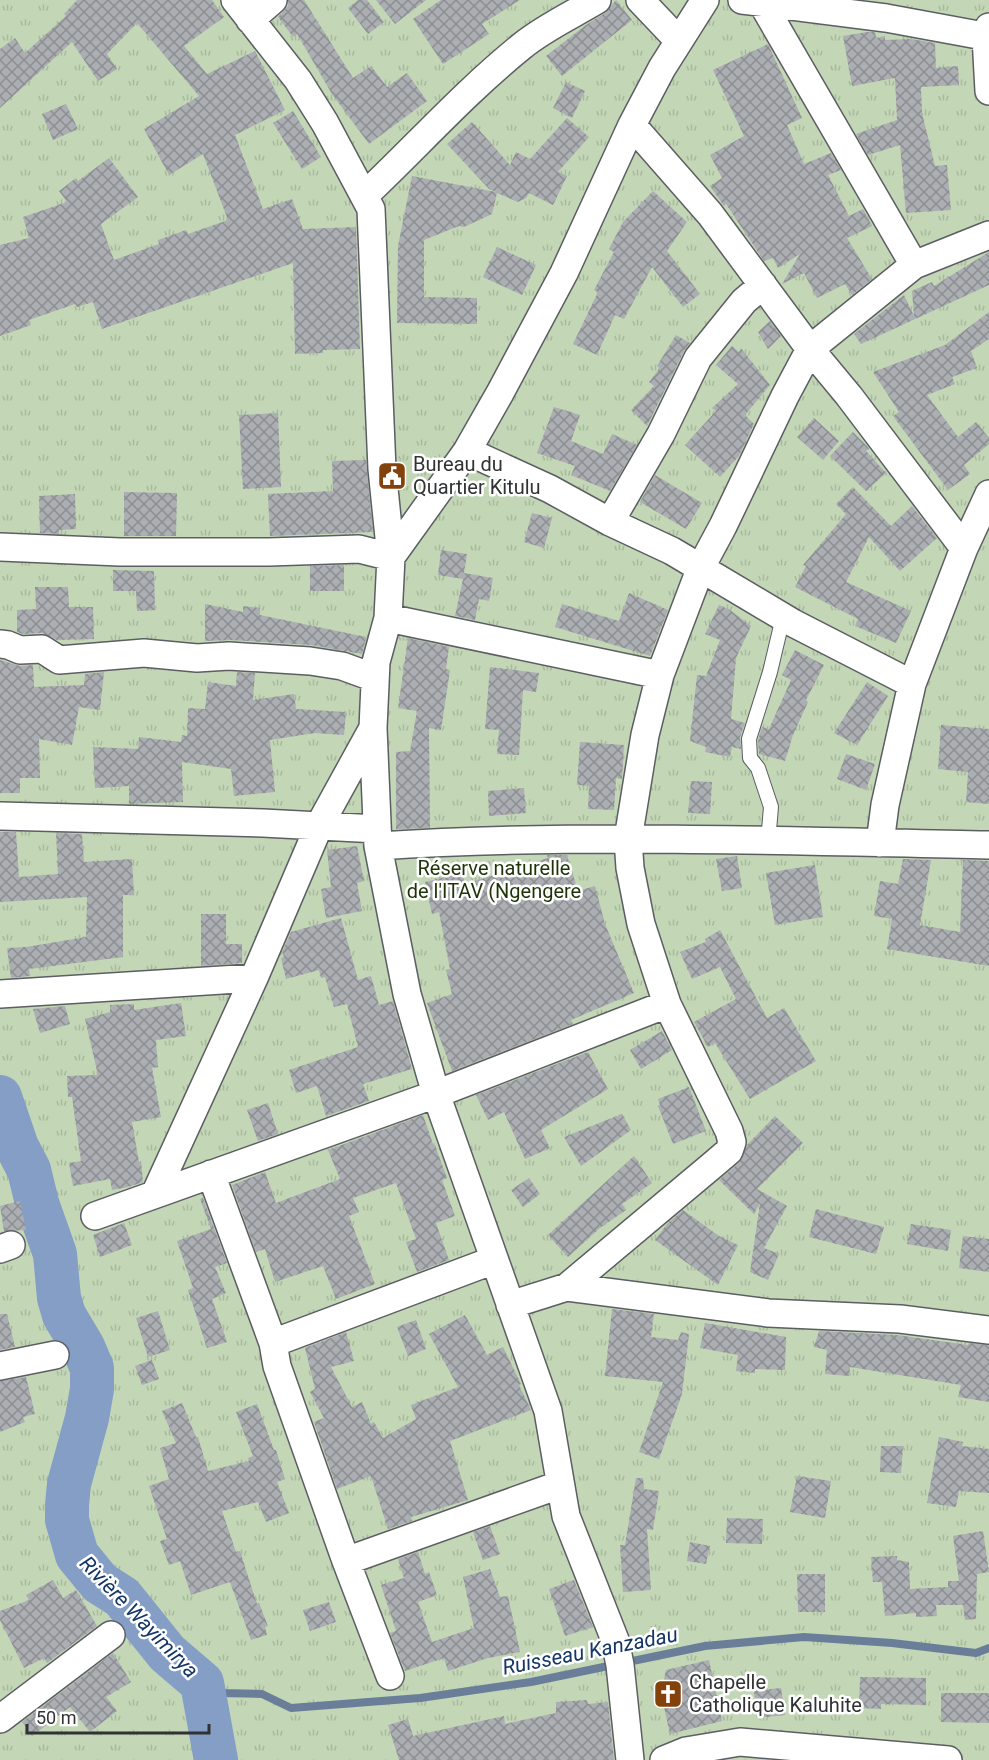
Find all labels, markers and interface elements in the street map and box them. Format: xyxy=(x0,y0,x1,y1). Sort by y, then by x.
place label: Bureau du Quartier Kitulu xyxy=(413,452,541,499)
public building icon: Bureau du Quartier Kitulu xyxy=(376,460,408,492)
park label: Réserve naturelle de l'ITAV (Ngengere xyxy=(407,856,581,903)
water label: Rivière Wayimirya xyxy=(75,1551,203,1683)
water label: Ruisseau Kanzadau xyxy=(500,1622,680,1680)
place label: Chapelle Catholique Kaluhite xyxy=(689,1670,862,1717)
church icon: Chapelle Catholique Kaluhite xyxy=(652,1678,684,1710)
scale bar xyxy=(27,1697,208,1735)
text: 50 m xyxy=(36,1707,76,1728)

